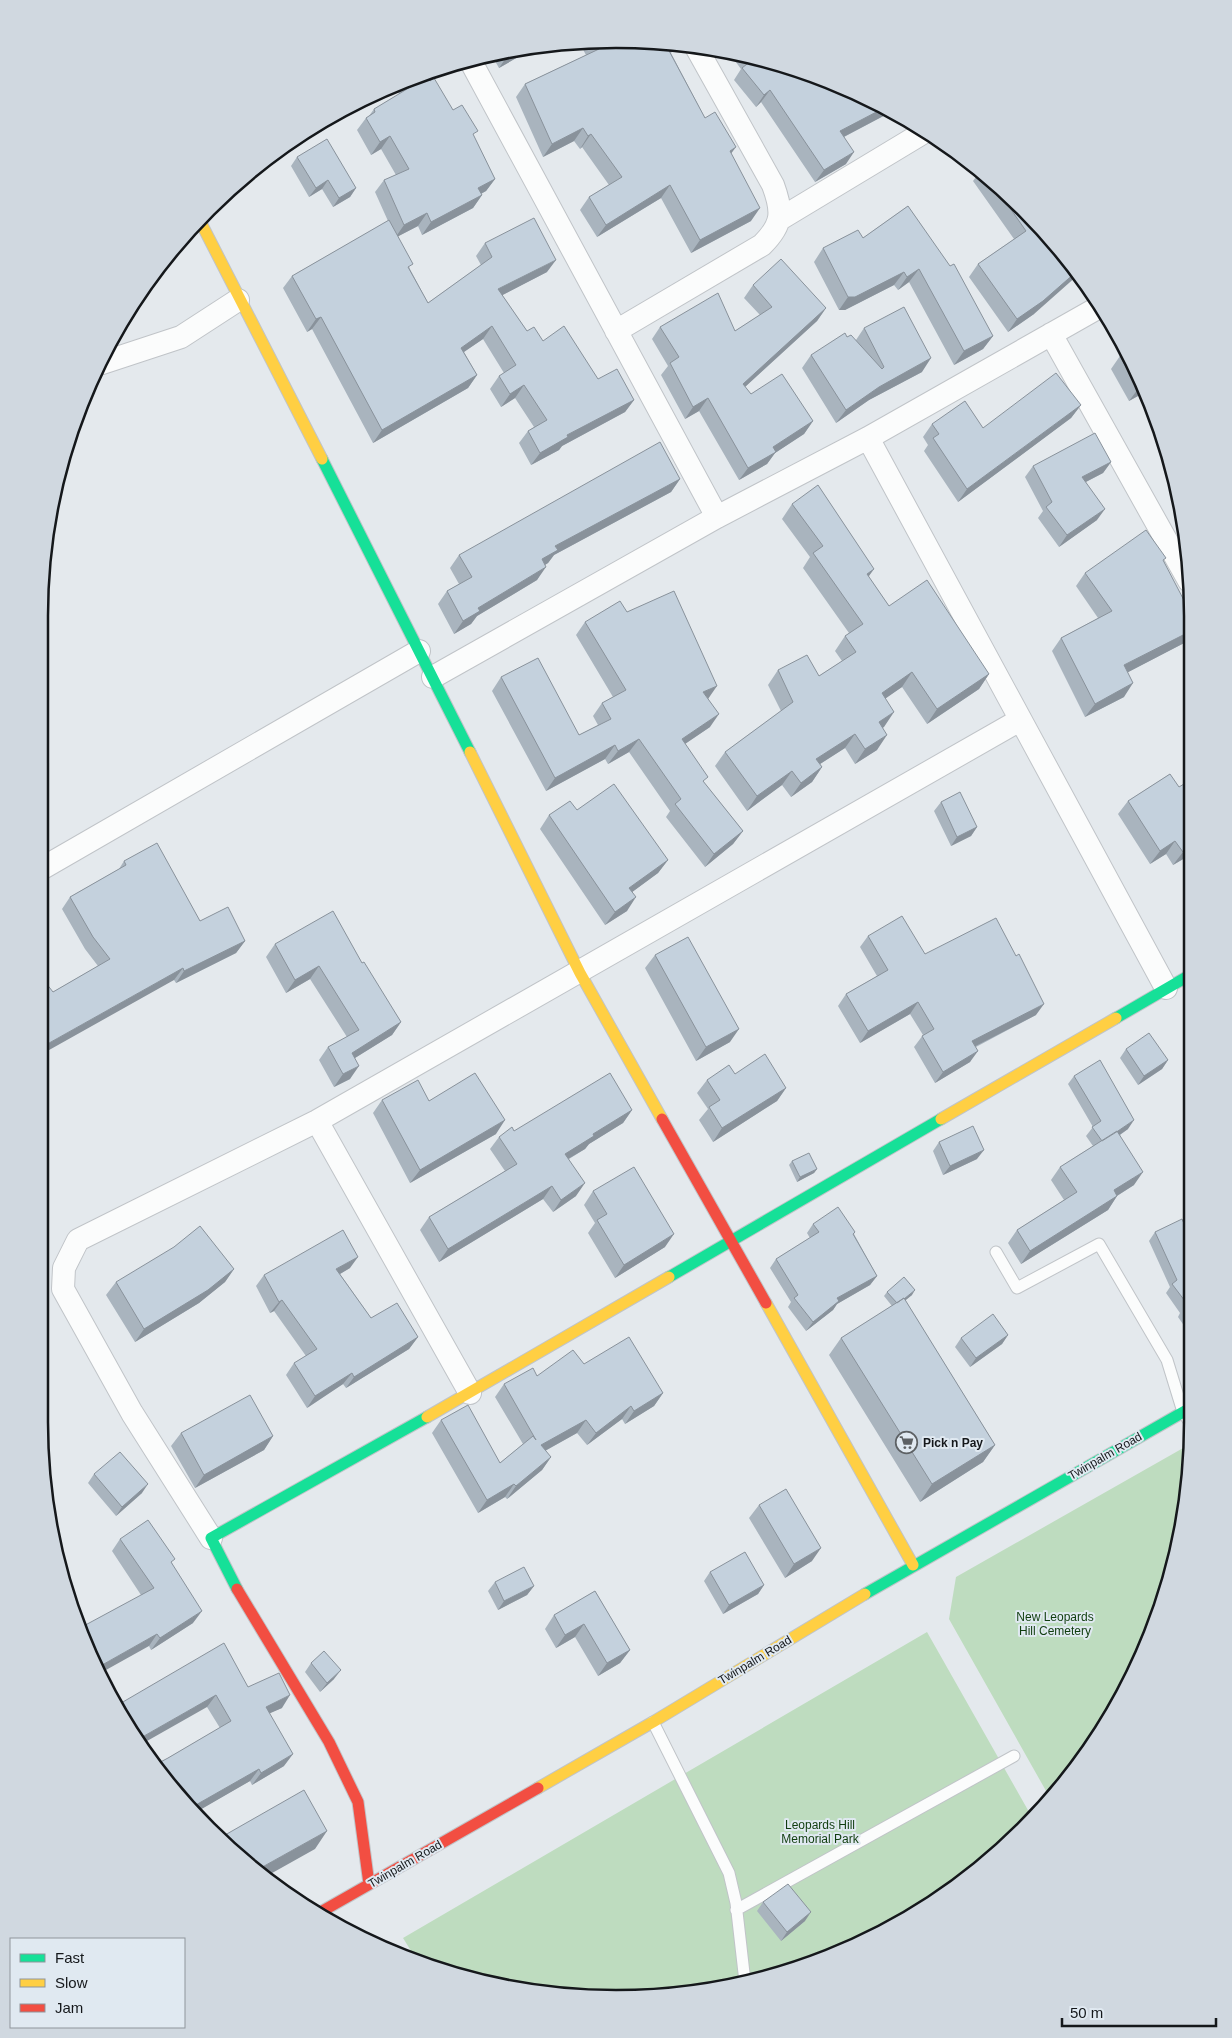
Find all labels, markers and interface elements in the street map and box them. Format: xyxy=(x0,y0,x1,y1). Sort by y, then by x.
street label: Twinpalm Road xyxy=(1066,1429,1144,1483)
supermarket icon: Pick n Pay xyxy=(895,1431,919,1455)
place label: Pick n Pay xyxy=(923,1436,983,1450)
park label: New Leopards Hill Cemetery xyxy=(1016,1610,1094,1638)
street label: Twinpalm Road xyxy=(716,1633,794,1687)
park label: Leopards Hill Memorial Park xyxy=(781,1818,860,1846)
street label: Twinpalm Road xyxy=(366,1837,444,1891)
legend xyxy=(10,1938,185,2028)
text: Fast xyxy=(55,1949,85,1966)
text: Slow xyxy=(55,1974,88,1991)
scale bar xyxy=(1062,1996,1216,2028)
text: Jam xyxy=(55,1999,83,2016)
text: 50 m xyxy=(1070,2004,1103,2021)

